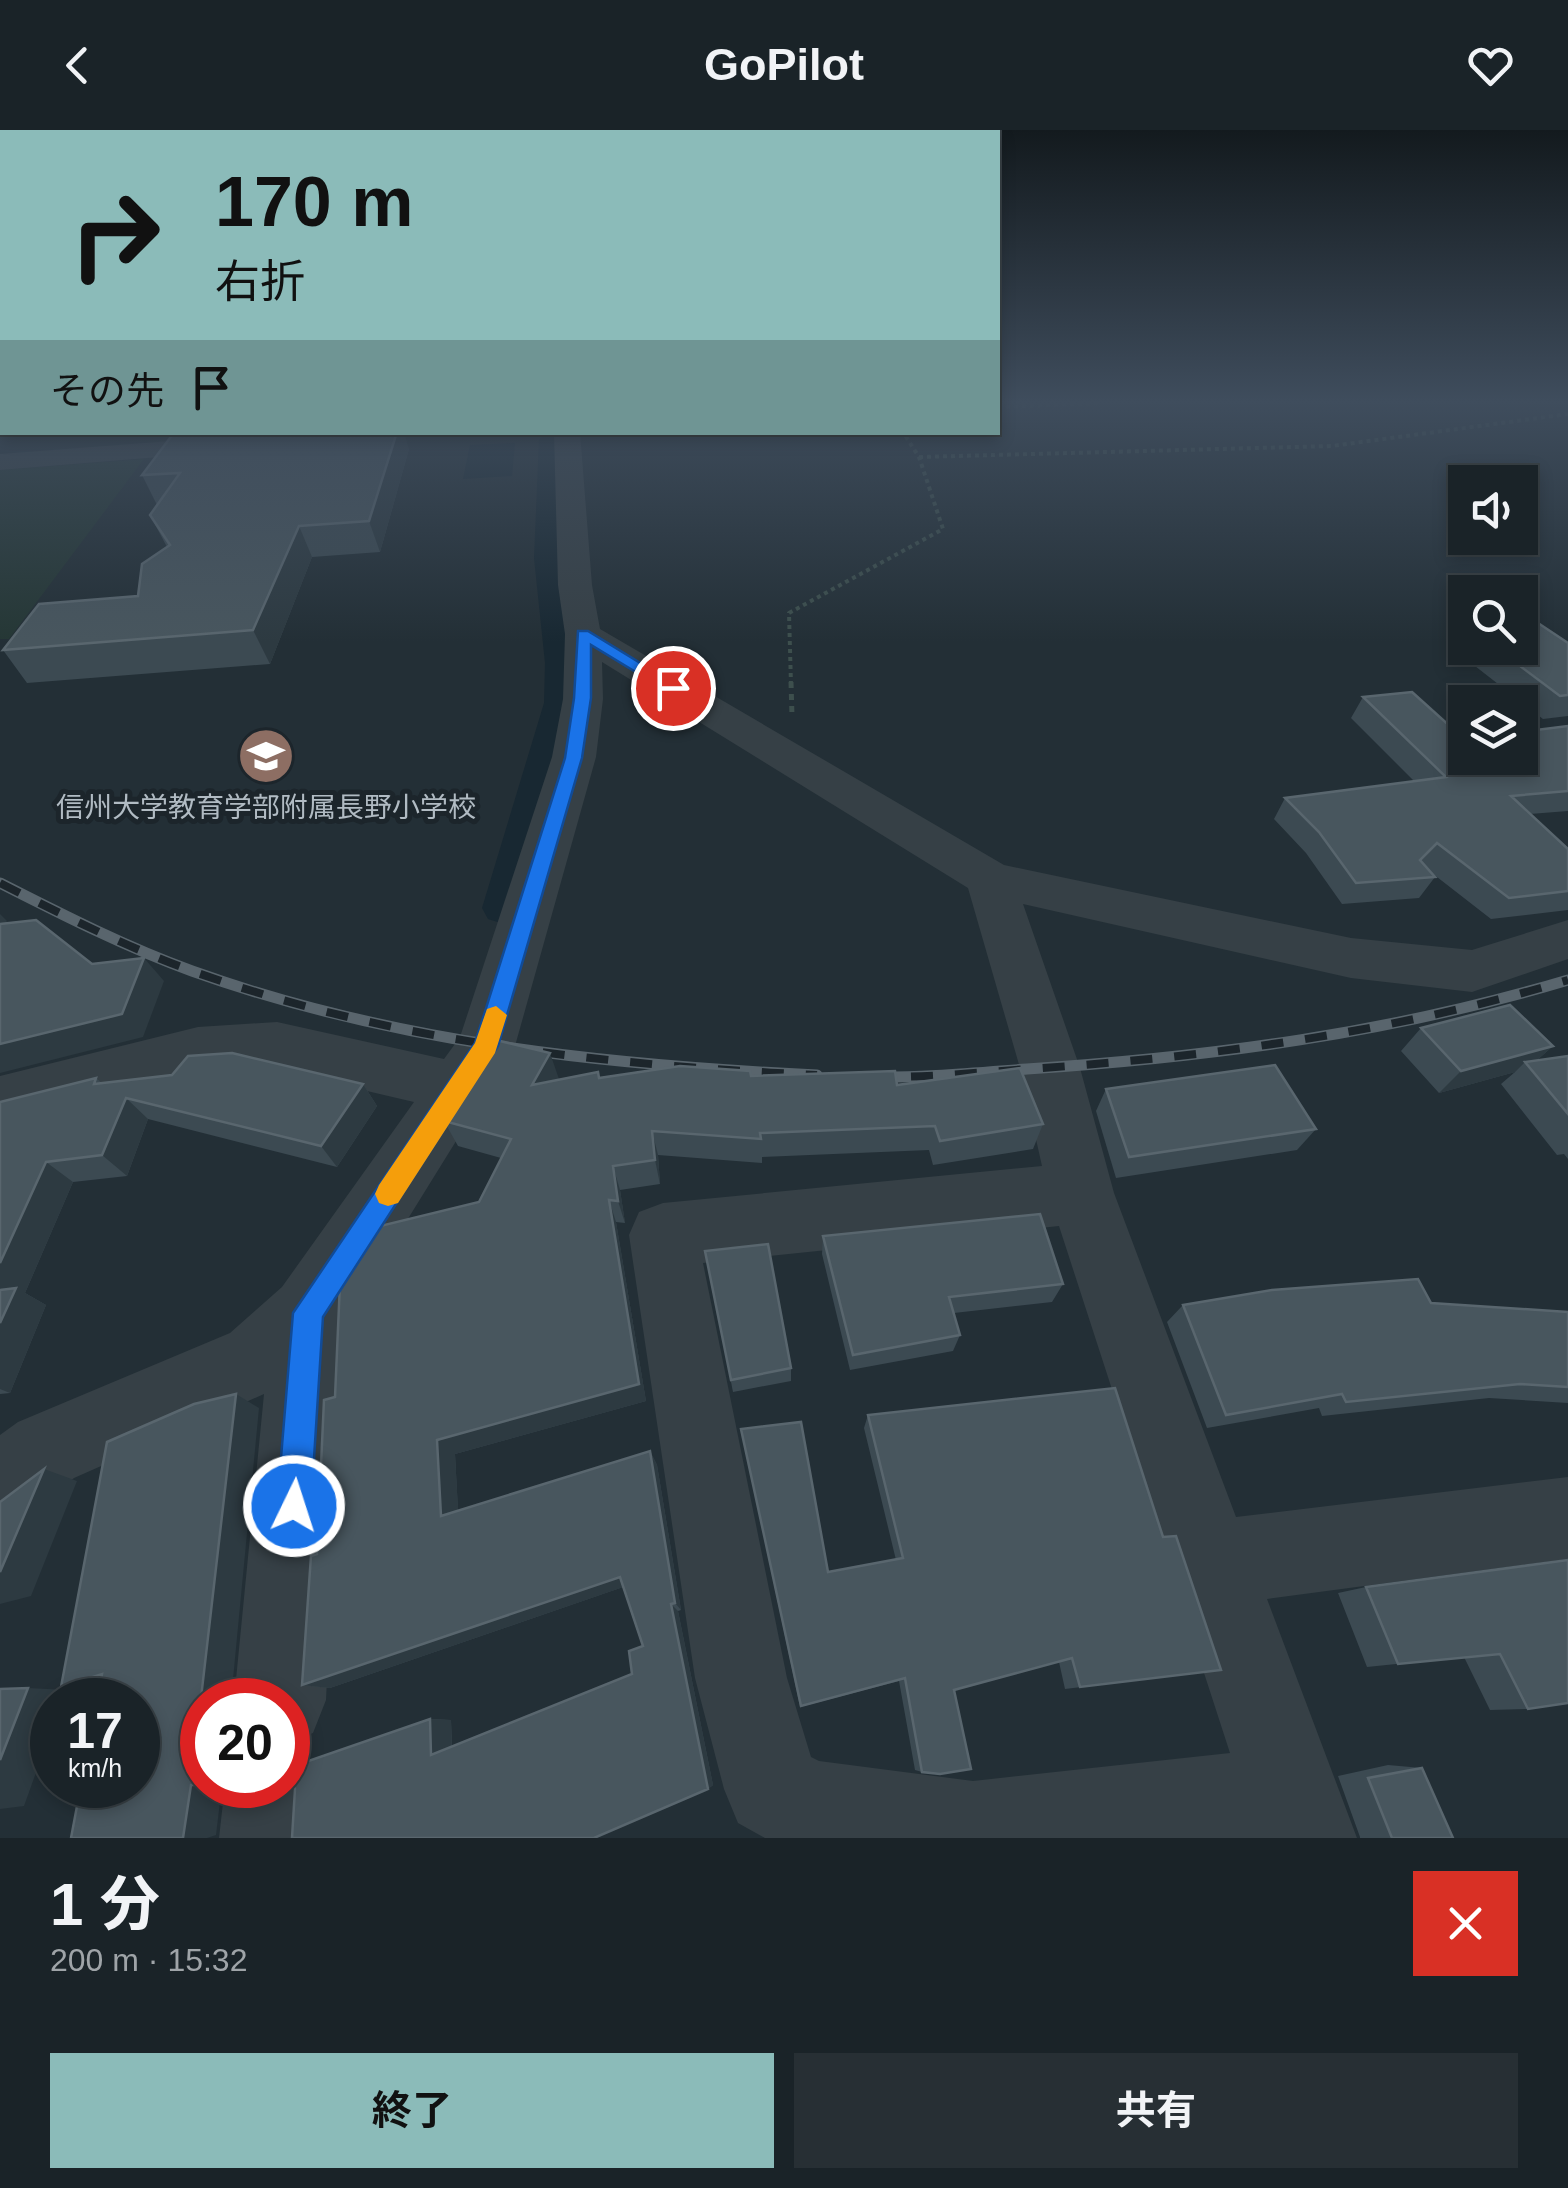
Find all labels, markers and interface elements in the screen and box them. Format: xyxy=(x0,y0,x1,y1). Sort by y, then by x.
icon: back xyxy=(50,38,105,93)
icon: heart xyxy=(1463,38,1518,93)
text: GoPilot xyxy=(704,39,864,90)
text: 170 m xyxy=(215,163,413,241)
icon: right xyxy=(50,170,180,300)
text: 右折 xyxy=(215,256,305,307)
icon: arrive xyxy=(184,360,239,415)
text: その先 xyxy=(50,370,164,412)
map controls xyxy=(1448,465,1538,775)
button: sound xyxy=(1448,465,1538,555)
button: search xyxy=(1448,575,1538,665)
pin xyxy=(631,646,716,731)
icon: arrive xyxy=(646,661,701,716)
button: layers xyxy=(1448,685,1538,775)
school or university icon: 信州大学教育学部附属長野小学校 xyxy=(236,726,296,786)
place label: 信州大学教育学部附属長野小学校 xyxy=(56,792,476,823)
position arrow xyxy=(242,1454,346,1558)
speed limit sign: 20 xyxy=(180,1678,310,1808)
text: 17 xyxy=(67,1703,123,1759)
text: km/h xyxy=(68,1754,122,1782)
text: 1 分 xyxy=(50,1871,160,1938)
button: close xyxy=(1413,1871,1518,1976)
text: 200 m · 15:32 xyxy=(50,1942,247,1978)
button: 終了 xyxy=(50,2053,774,2168)
button: 共有 xyxy=(794,2053,1518,2168)

